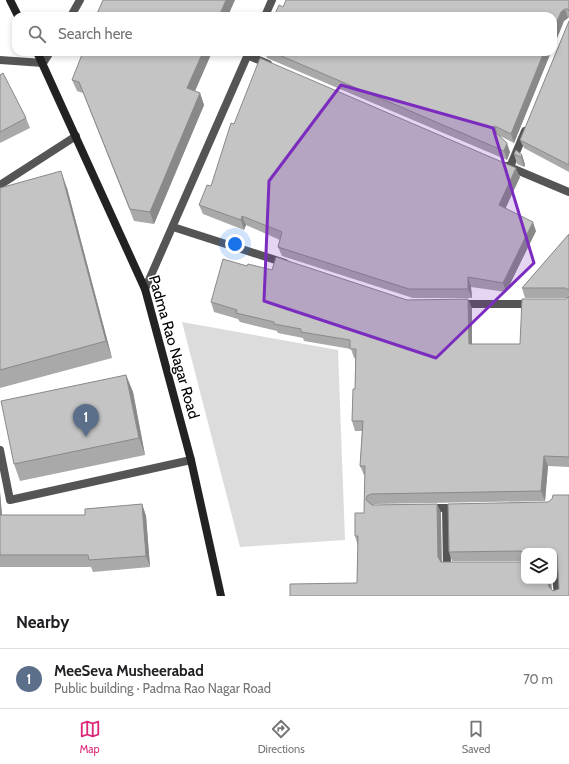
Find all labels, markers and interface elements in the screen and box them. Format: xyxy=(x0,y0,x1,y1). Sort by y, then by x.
search box xyxy=(12,12,557,56)
icon: search xyxy=(26,23,48,45)
text: Search here xyxy=(58,25,133,43)
your location xyxy=(225,234,245,254)
street label: Padma Rao Nagar Road xyxy=(145,273,203,421)
pin: 1 xyxy=(73,404,99,437)
map controls xyxy=(521,548,557,584)
button: layers xyxy=(521,548,557,584)
text: Nearby xyxy=(16,612,69,632)
text: MeeSeva Musheerabad xyxy=(54,662,204,680)
text: 1 xyxy=(27,671,31,687)
text: 70 m xyxy=(523,671,553,687)
text: Public building · Padma Rao Nagar Road xyxy=(54,680,271,696)
tab: Map xyxy=(79,718,101,756)
tab: Directions xyxy=(258,718,305,756)
tab: Saved xyxy=(462,718,490,756)

